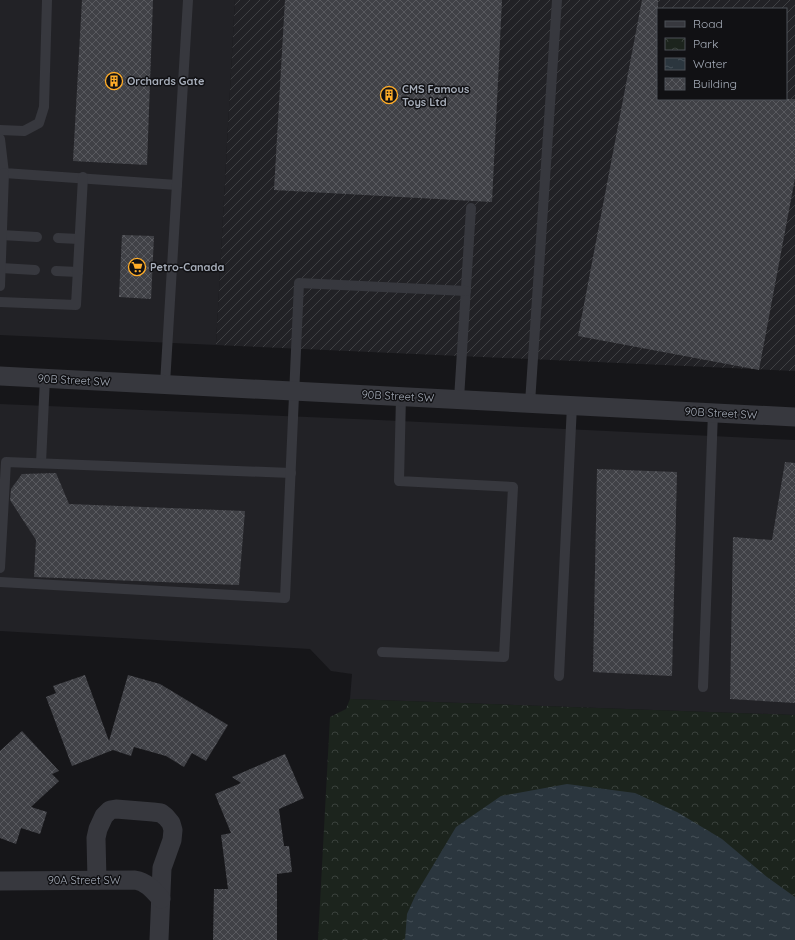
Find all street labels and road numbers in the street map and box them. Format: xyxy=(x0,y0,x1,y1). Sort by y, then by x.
street label: 90B Street SW xyxy=(37,371,111,389)
street label: 90B Street SW xyxy=(361,387,435,405)
street label: 90B Street SW xyxy=(684,404,758,422)
street label: 90A Street SW xyxy=(48,873,121,887)

